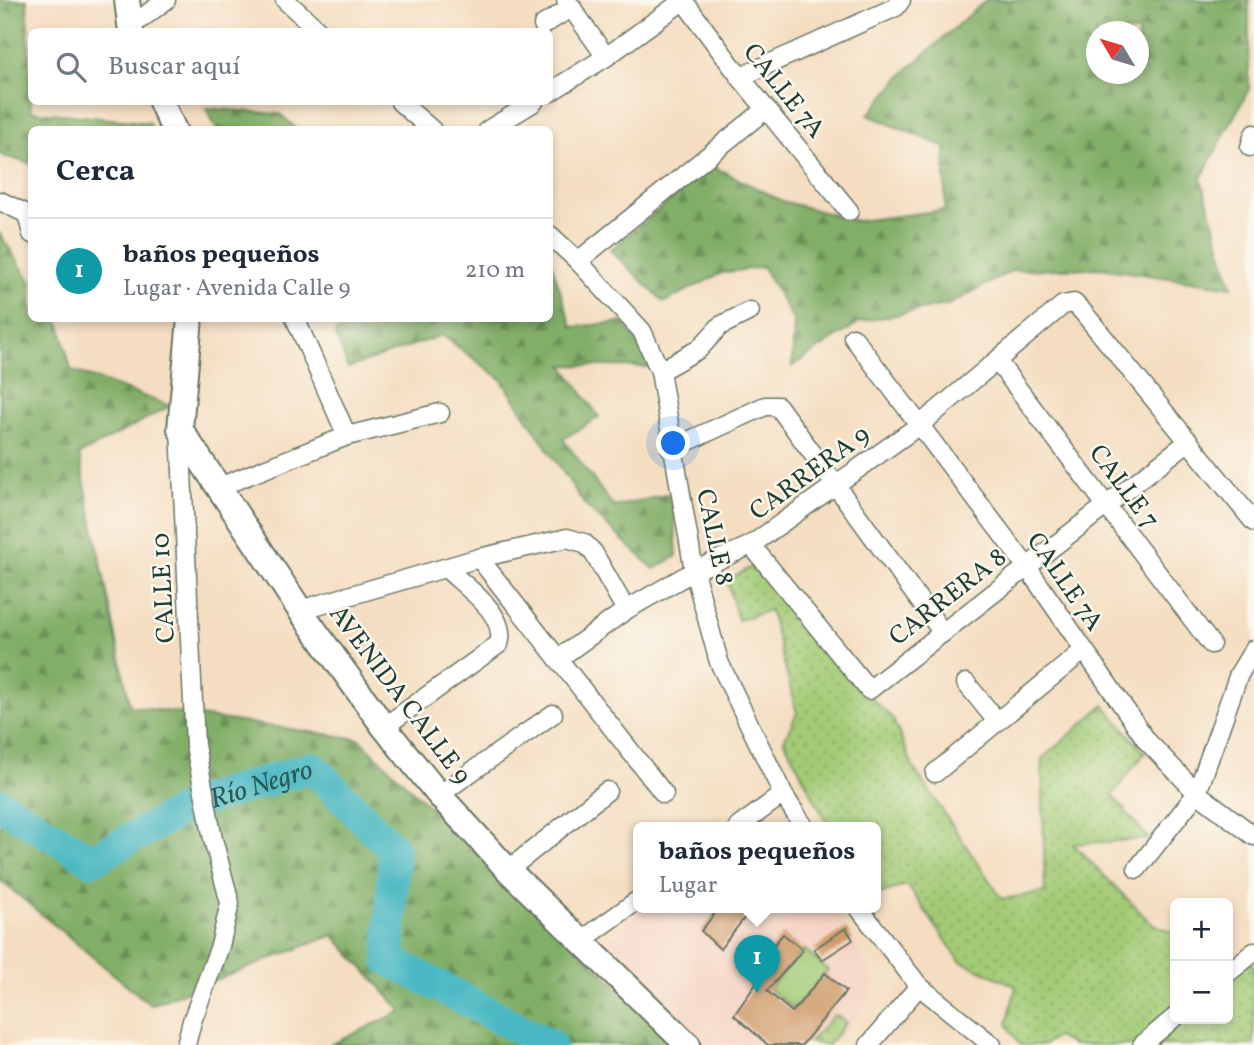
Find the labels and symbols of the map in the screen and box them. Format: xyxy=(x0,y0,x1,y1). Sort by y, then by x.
north arrow xyxy=(1086,21,1149,84)
street label: CALLE 7A xyxy=(734,36,833,147)
street label: CARRERA 9 xyxy=(743,418,878,530)
your location xyxy=(656,426,690,460)
street label: CALLE 7 xyxy=(1080,438,1167,537)
street label: CALLE 8 xyxy=(686,486,742,589)
street label: CALLE 7A xyxy=(1017,526,1112,639)
street label: CALLE 10 xyxy=(143,532,185,644)
street label: CARRERA 8 xyxy=(882,540,1015,655)
street label: AVENIDA CALLE 9 xyxy=(320,598,479,793)
water label: Río Negro xyxy=(205,751,318,820)
pin: 1 xyxy=(734,935,780,993)

